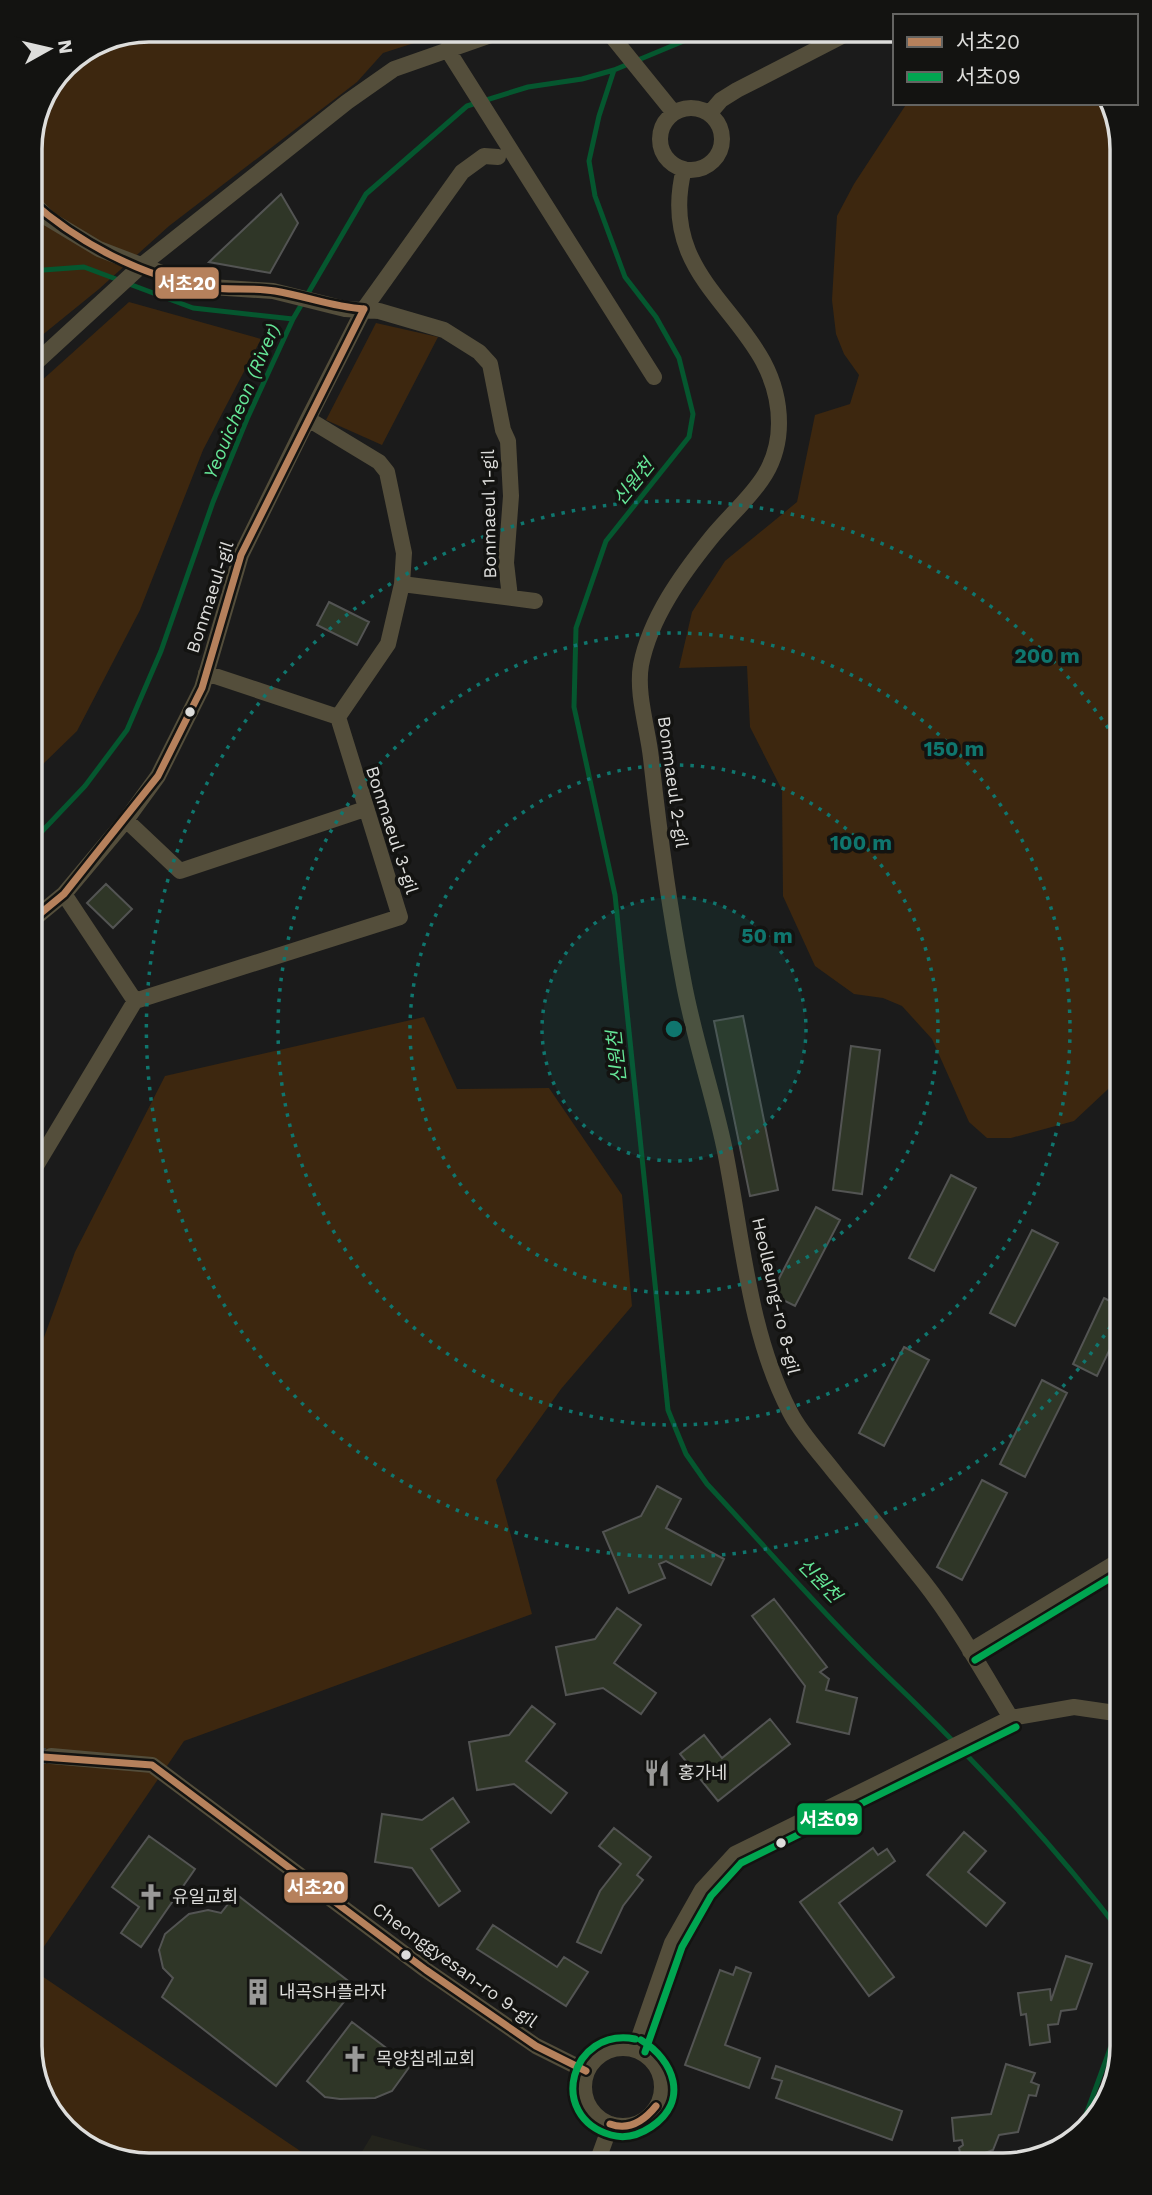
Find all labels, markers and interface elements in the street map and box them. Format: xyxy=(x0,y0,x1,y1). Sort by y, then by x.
north arrow xyxy=(14,14,84,84)
legend xyxy=(893,14,1138,105)
text: 서초20 xyxy=(956,29,1020,54)
text: N xyxy=(53,38,78,55)
text: 서초09 xyxy=(956,64,1021,89)
line badge: 서초20 xyxy=(154,266,220,300)
text: 서초20 xyxy=(158,272,216,295)
water label: Yeouicheon (River) xyxy=(198,320,285,482)
street label: Bonmaeul 1-gil xyxy=(477,449,500,579)
water label: 신원천 xyxy=(608,454,660,510)
street label: Bonmaeul-gil xyxy=(182,538,238,655)
text: 200 m xyxy=(1014,643,1080,668)
unlabelled marker xyxy=(183,705,197,719)
street label: Bonmaeul 2-gil xyxy=(654,715,693,850)
text: 150 m xyxy=(924,736,984,761)
street label: Bonmaeul 3-gil xyxy=(362,763,423,897)
text: 100 m xyxy=(830,830,892,855)
text: 50 m xyxy=(741,923,793,948)
centre of rings xyxy=(662,1017,686,1041)
water label: 신원천 xyxy=(602,1028,631,1084)
street label: Heolleung-ro 8-gil xyxy=(748,1215,805,1377)
water label: 신원천 xyxy=(793,1553,847,1608)
restaurant icon: 홍가네 xyxy=(642,1758,672,1788)
place label: 홍가네 xyxy=(678,1762,728,1783)
line badge: 서초09 xyxy=(796,1802,863,1836)
text: 서초09 xyxy=(800,1808,858,1831)
unlabelled marker xyxy=(774,1836,788,1850)
line badge: 서초20 xyxy=(283,1871,349,1904)
text: 서초20 xyxy=(287,1876,345,1899)
church icon: 유일교회 xyxy=(136,1882,166,1912)
place label: 유일교회 xyxy=(172,1886,238,1907)
street label: Cheonggyesan-ro 9-gil xyxy=(369,1898,542,2032)
unlabelled marker xyxy=(399,1948,413,1962)
building icon: 내곡SH플라자 xyxy=(243,1977,273,2007)
place label: 내곡SH플라자 xyxy=(279,1981,387,2002)
church icon: 목양침례교회 xyxy=(340,2044,370,2074)
place label: 목양침례교회 xyxy=(376,2048,475,2069)

